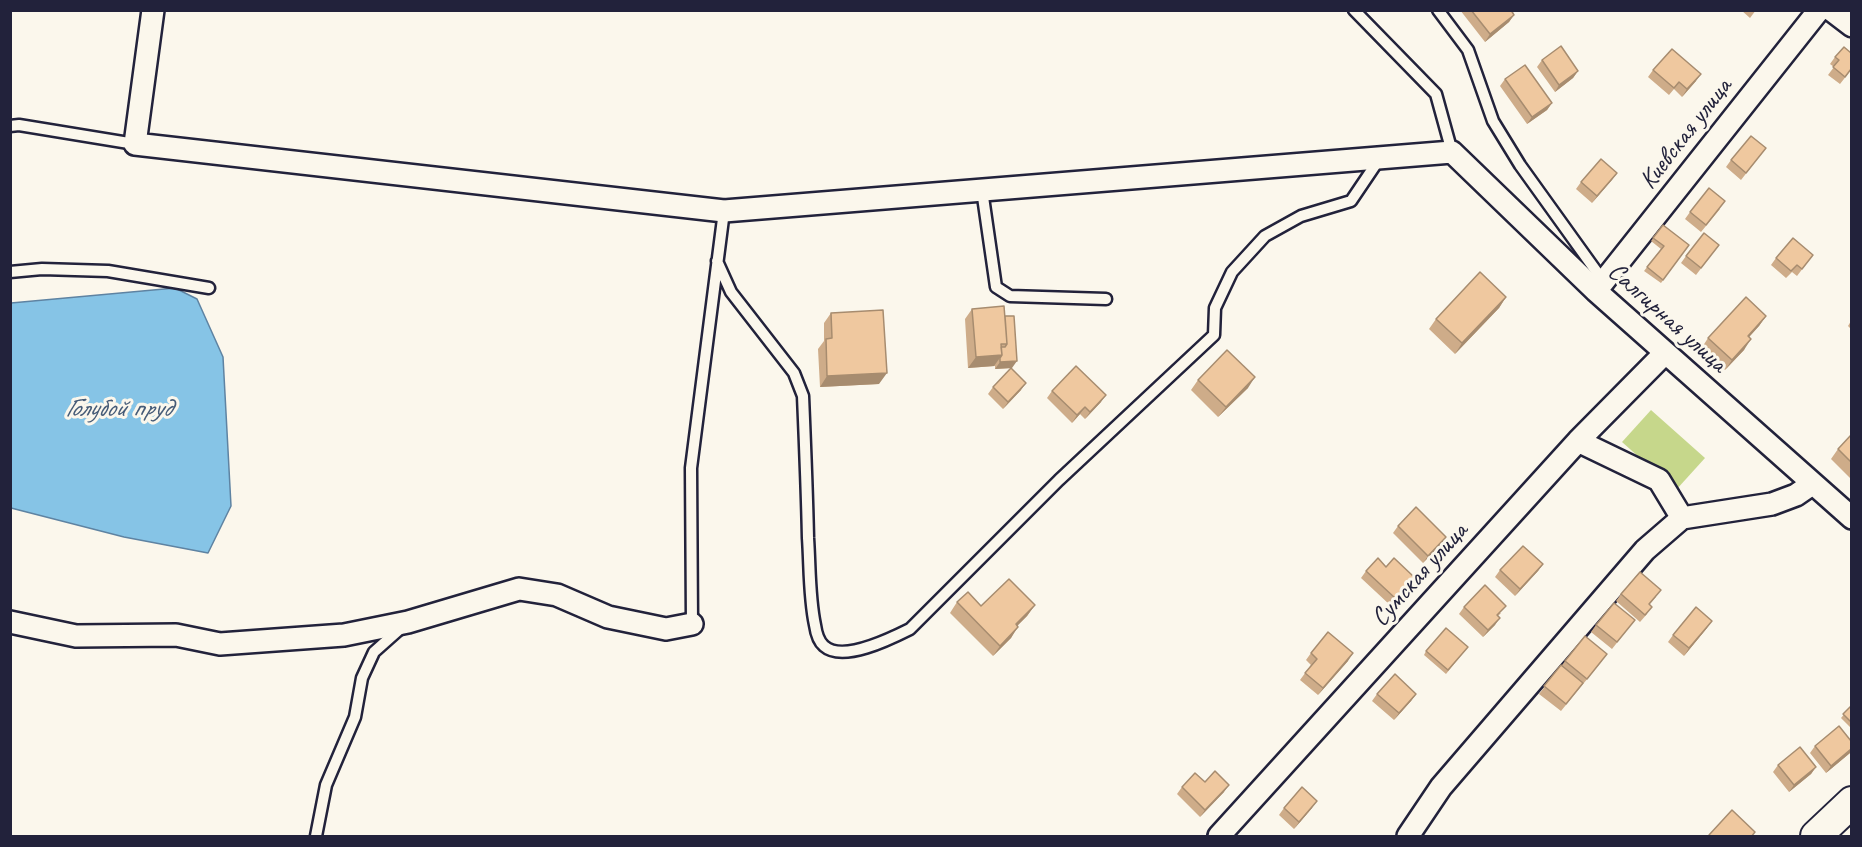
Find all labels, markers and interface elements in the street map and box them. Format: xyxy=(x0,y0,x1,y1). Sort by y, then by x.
street label: Киевская улица xyxy=(1633,72,1739,196)
street label: Салгирная улица xyxy=(1601,256,1733,380)
water label: Голубой пруд xyxy=(65,393,171,425)
street label: Сумская улица xyxy=(1365,517,1475,633)

